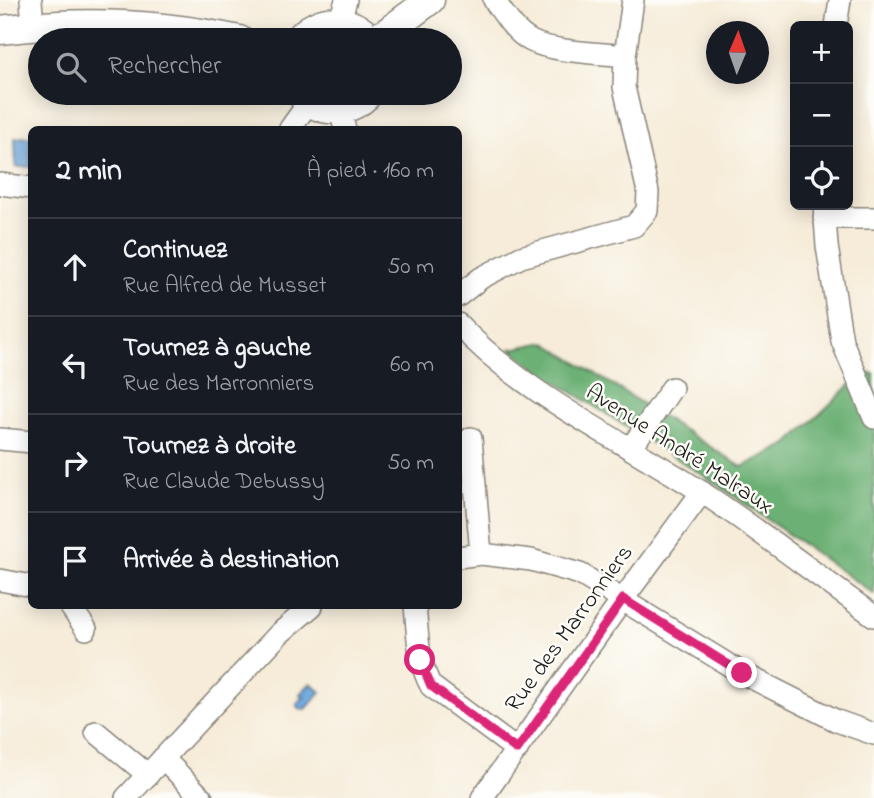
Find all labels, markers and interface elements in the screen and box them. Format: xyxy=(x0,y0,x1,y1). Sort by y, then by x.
north arrow xyxy=(706,21,769,84)
map controls xyxy=(790,21,853,210)
button: + xyxy=(790,21,853,84)
search box xyxy=(28,28,462,105)
icon: search xyxy=(52,48,90,86)
text: Rechercher xyxy=(108,48,221,86)
button: − xyxy=(790,84,853,147)
button: locate xyxy=(790,147,853,210)
text: 2 min xyxy=(56,150,122,194)
text: À pied · 160 m xyxy=(307,155,434,188)
text: Continuez xyxy=(123,232,227,270)
icon: ahead xyxy=(56,248,94,286)
text: 50 m xyxy=(387,251,434,284)
text: Rue Alfred de Musset xyxy=(123,270,326,303)
text: Tournez à gauche xyxy=(123,330,311,368)
icon: left xyxy=(56,346,94,384)
text: 60 m xyxy=(390,349,434,382)
text: Rue des Marronniers xyxy=(123,368,314,401)
street label: Avenue André Malraux xyxy=(578,376,780,524)
text: Tournez à droite xyxy=(123,428,296,466)
icon: right xyxy=(56,444,94,482)
text: 50 m xyxy=(387,447,434,480)
text: Rue Claude Debussy xyxy=(123,466,324,499)
street label: Rue des Marronniers xyxy=(497,538,643,720)
icon: arrive xyxy=(56,542,94,580)
text: Arrivée à destination xyxy=(123,542,339,580)
route start xyxy=(404,644,435,675)
route end xyxy=(726,657,757,688)

